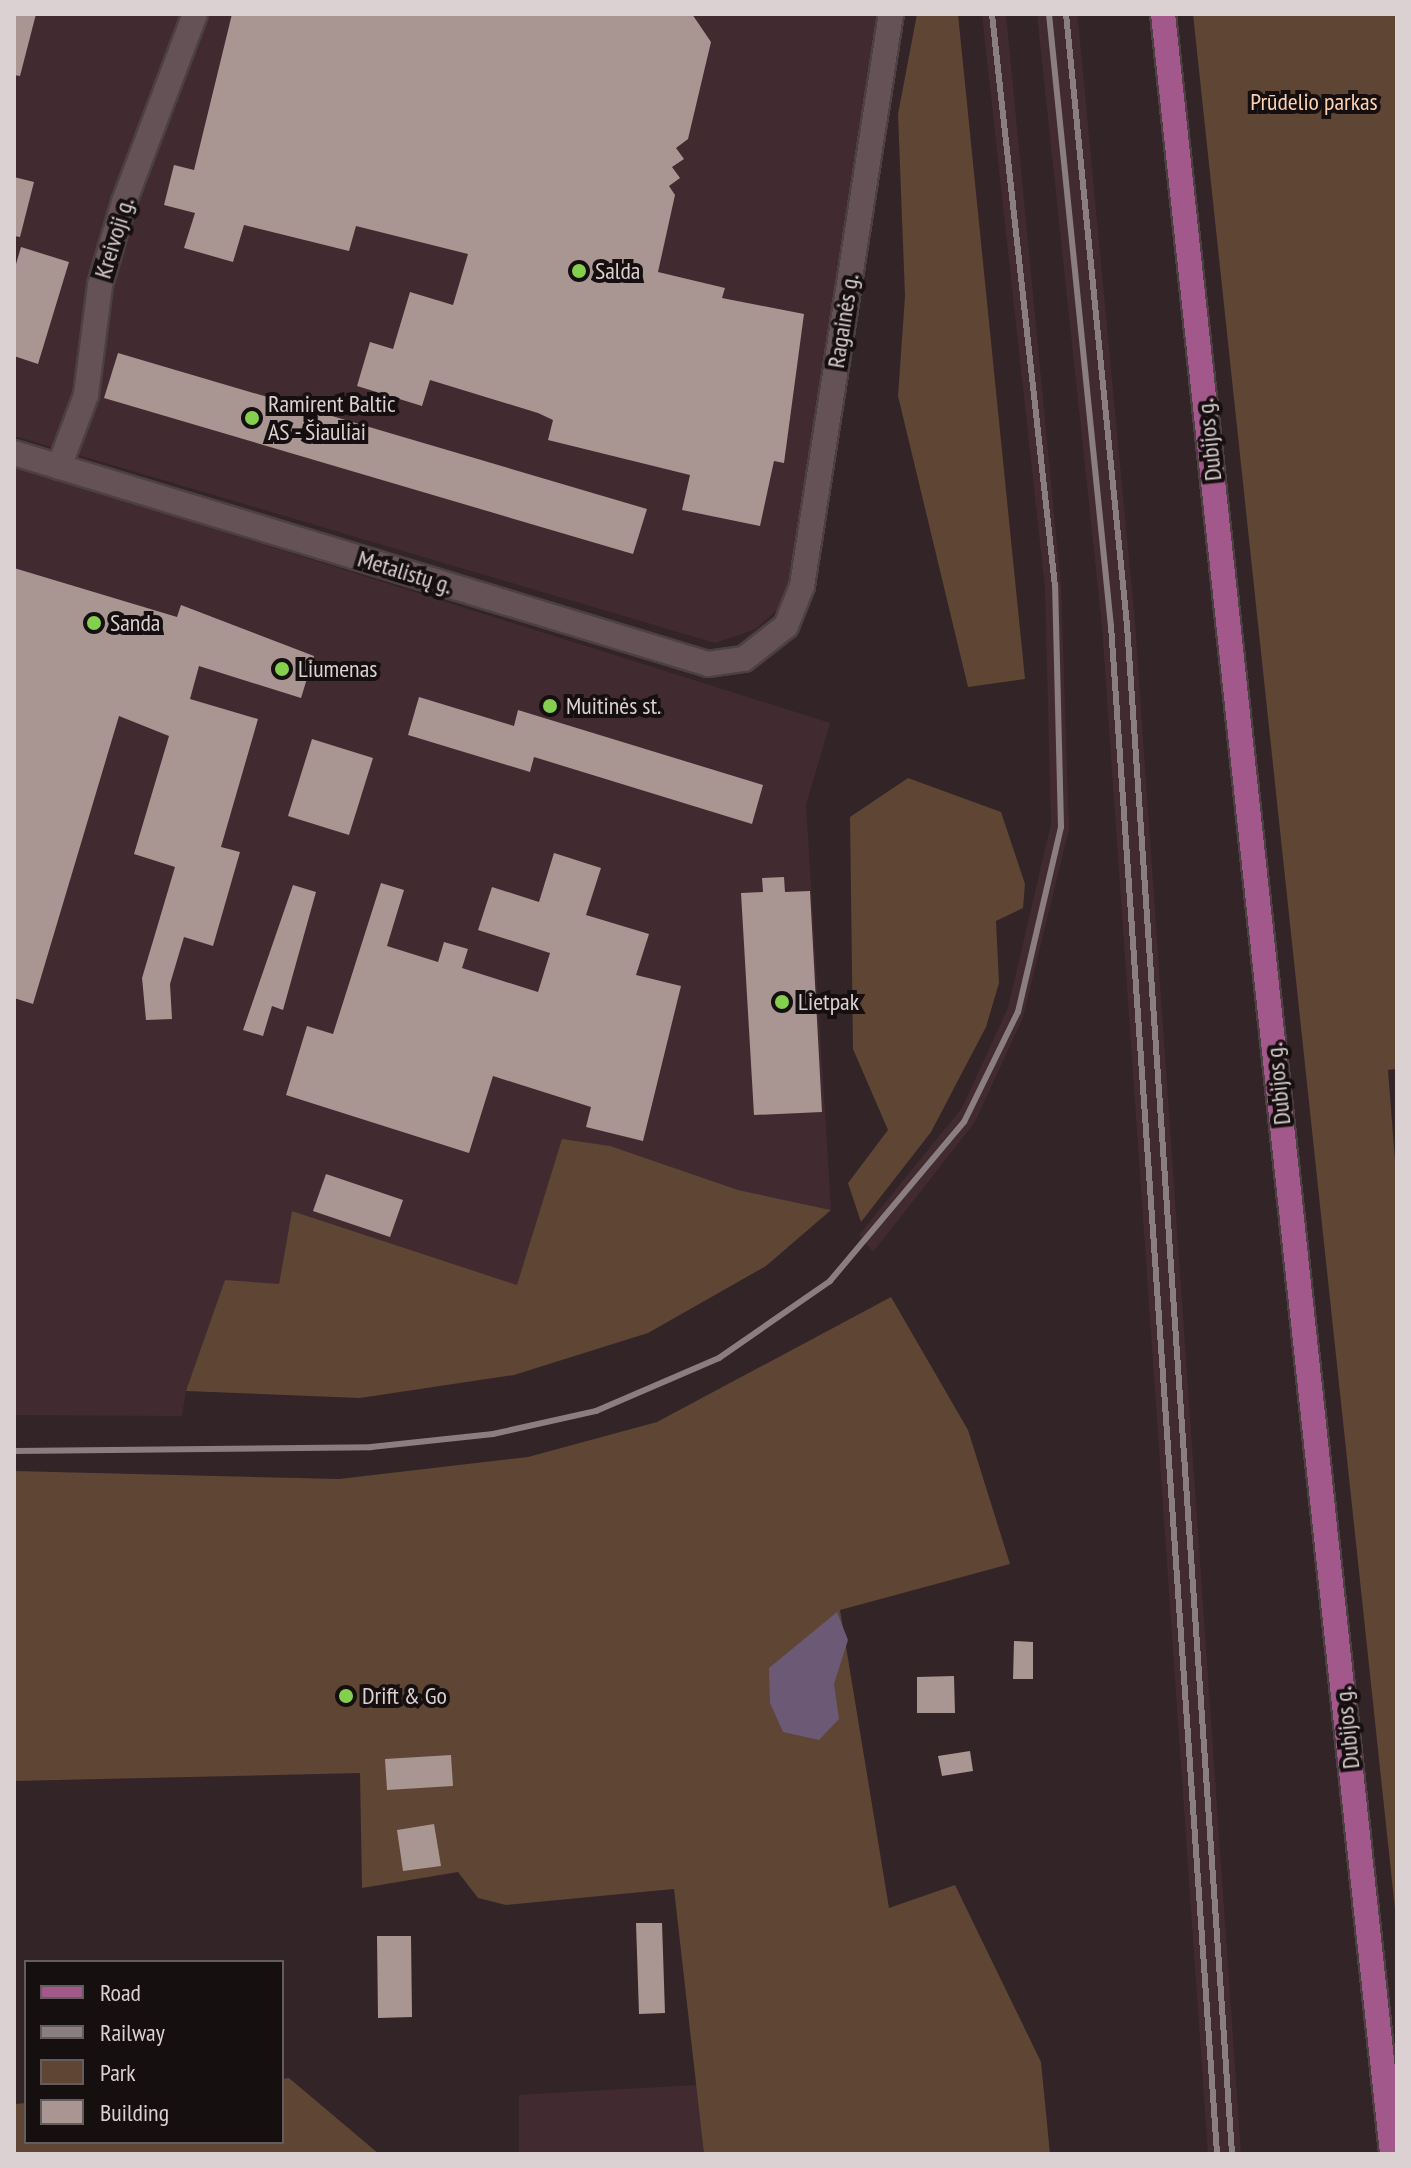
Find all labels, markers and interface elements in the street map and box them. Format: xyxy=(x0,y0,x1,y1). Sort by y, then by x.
park label: Prūdelio parkas xyxy=(1250,88,1378,116)
street label: Kreivoji g. xyxy=(88,194,140,282)
place label: Salda xyxy=(595,257,640,285)
marker: Salda xyxy=(570,262,588,280)
street label: Ragainės g. xyxy=(821,272,865,370)
place label: Ramirent Baltic AS - Šiauliai xyxy=(268,390,396,446)
street label: Dubijos g. xyxy=(1190,398,1228,482)
marker: Ramirent Baltic AS - Šiauliai xyxy=(243,409,261,427)
street label: Metalistų g. xyxy=(354,544,456,600)
place label: Sanda xyxy=(110,609,160,637)
marker: Sanda xyxy=(85,614,103,632)
place label: Liumenas xyxy=(298,655,377,683)
marker: Liumenas xyxy=(273,660,291,678)
place label: Muitinės st. xyxy=(566,692,661,720)
marker: Muitinės st. xyxy=(541,697,559,715)
place label: Lietpak xyxy=(798,988,859,1016)
marker: Lietpak xyxy=(773,993,791,1011)
street label: Dubijos g. xyxy=(1259,1042,1297,1126)
place label: Drift & Go xyxy=(362,1682,447,1710)
street label: Dubijos g. xyxy=(1328,1686,1366,1770)
marker: Drift & Go xyxy=(337,1687,355,1705)
legend xyxy=(24,1960,284,2144)
text: Road xyxy=(100,1977,141,2008)
text: Railway xyxy=(100,2017,165,2048)
text: Park xyxy=(100,2057,136,2088)
text: Building xyxy=(100,2097,169,2128)

